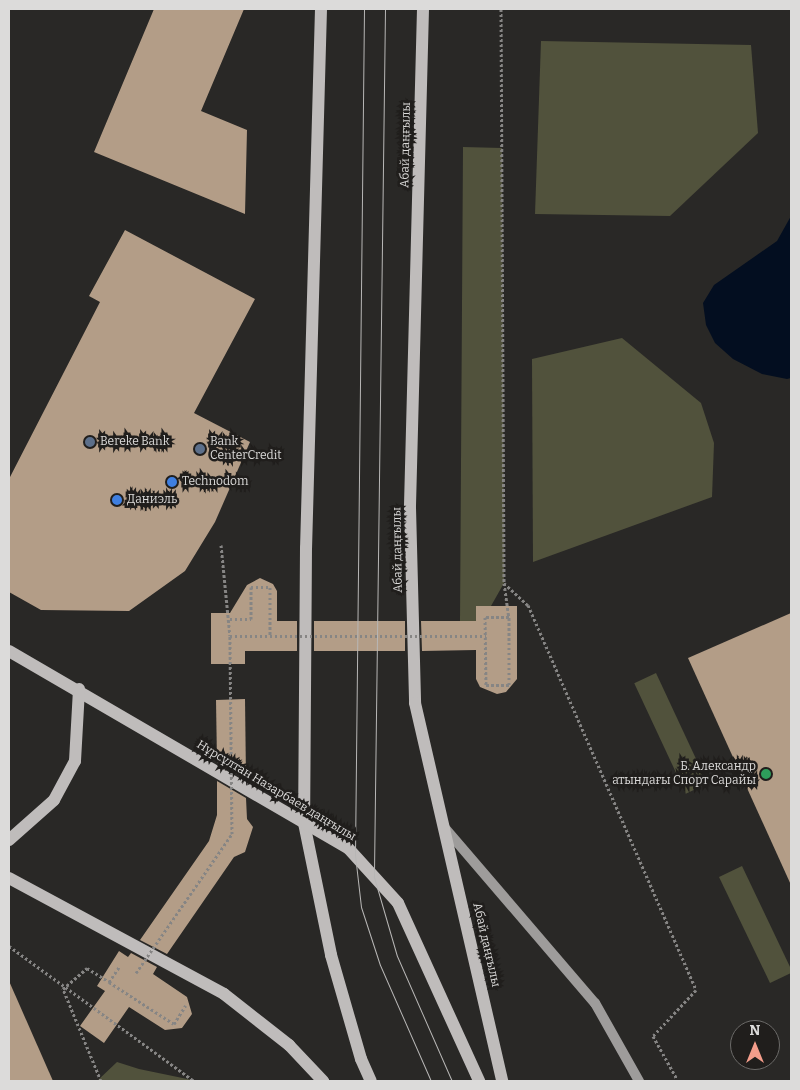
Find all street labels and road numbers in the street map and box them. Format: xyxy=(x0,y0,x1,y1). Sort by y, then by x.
street label: Абай даңғылы xyxy=(398,102,414,188)
street label: Абай даңғылы xyxy=(390,507,406,593)
street label: Нұрсұлтан Назарбаев даңғылы xyxy=(194,738,358,844)
street label: Абай даңғылы xyxy=(469,902,503,988)

